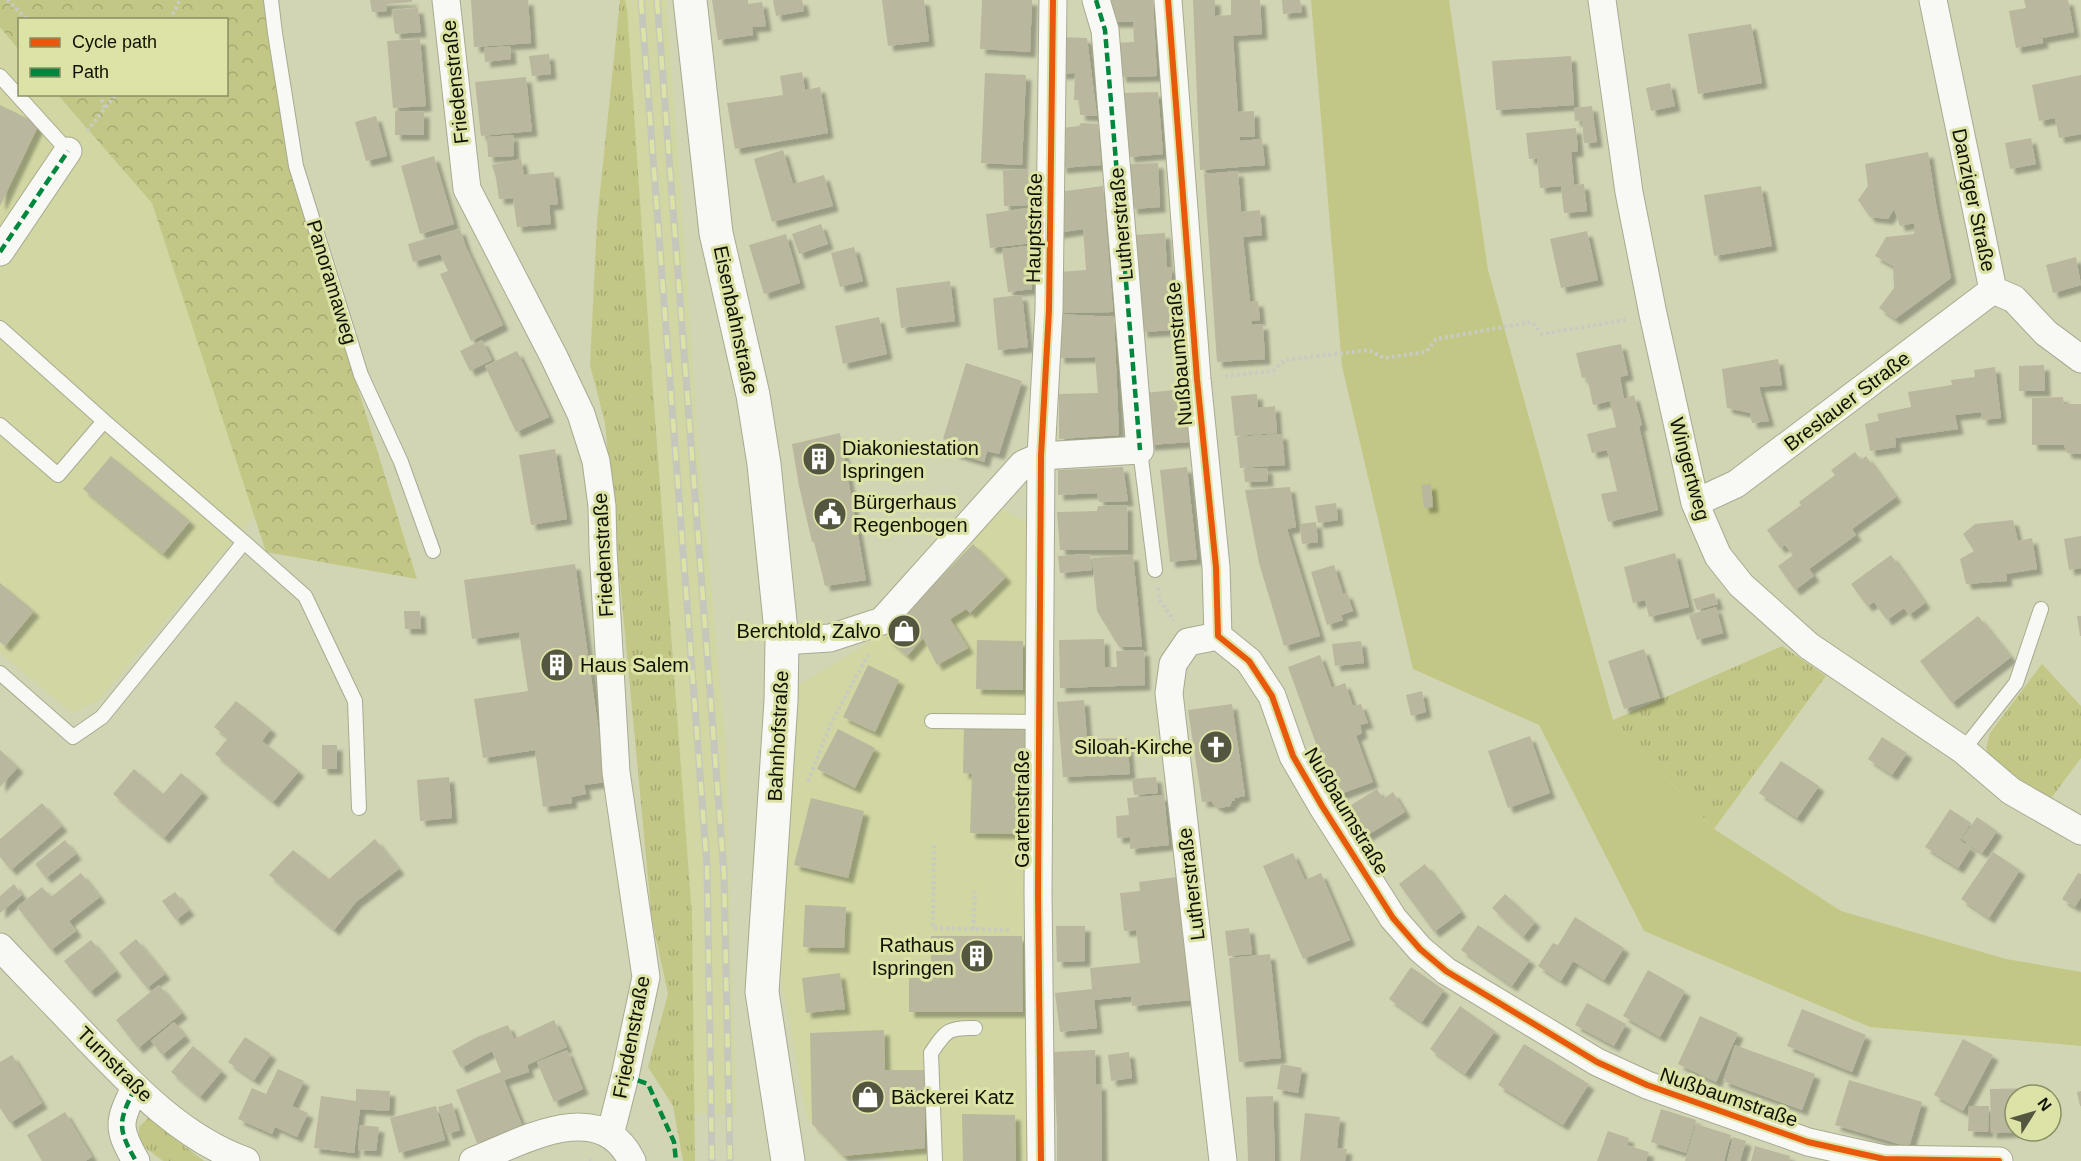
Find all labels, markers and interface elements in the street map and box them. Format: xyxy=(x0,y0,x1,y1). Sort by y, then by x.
legend xyxy=(18,18,228,96)
street label: Friedenstraße xyxy=(438,19,472,145)
text: Cycle path xyxy=(72,32,157,52)
text: Path xyxy=(72,62,109,82)
street label: Danziger Straße xyxy=(1948,126,2000,274)
street label: Lutherstraße xyxy=(1105,167,1137,281)
street label: Hauptstraße xyxy=(1022,173,1046,283)
street label: Panoramaweg xyxy=(303,217,361,347)
street label: Eisenbahnstraße xyxy=(710,244,762,396)
street label: Nußbaumstraße xyxy=(1162,281,1196,427)
street label: Breslauer Straße xyxy=(1780,347,1914,455)
street label: Wingertweg xyxy=(1666,415,1714,523)
place label: Diakoniestation Ispringen xyxy=(842,437,979,482)
building icon: Diakoniestation Ispringen xyxy=(801,441,837,477)
place label: Bürgerhaus Regenbogen xyxy=(853,491,968,536)
street label: Friedenstraße xyxy=(589,492,617,618)
public building icon: Bürgerhaus Regenbogen xyxy=(812,496,848,532)
shop icon: Berchtold, Zalvo xyxy=(886,613,922,649)
place label: Berchtold, Zalvo xyxy=(736,620,881,642)
building icon: Haus Salem xyxy=(539,647,575,683)
place label: Haus Salem xyxy=(580,654,689,676)
street label: Bahnhofstraße xyxy=(764,670,792,802)
church icon: Siloah-Kirche xyxy=(1198,729,1234,765)
place label: Siloah-Kirche xyxy=(1074,736,1193,758)
street label: Nußbaumstraße xyxy=(1300,743,1394,879)
street label: Gartenstraße xyxy=(1011,750,1033,868)
street label: Lutherstraße xyxy=(1173,826,1209,942)
place label: Rathaus Ispringen xyxy=(872,934,954,979)
building icon: Rathaus Ispringen xyxy=(959,938,995,974)
street label: Friedenstraße xyxy=(608,974,654,1100)
street label: Turnstraße xyxy=(73,1022,157,1106)
street label: Nußbaumstraße xyxy=(1657,1063,1801,1131)
shop icon: Bäckerei Katz xyxy=(850,1079,886,1115)
north arrow xyxy=(2003,1083,2063,1143)
place label: Bäckerei Katz xyxy=(891,1086,1014,1108)
text: N xyxy=(2034,1095,2055,1114)

